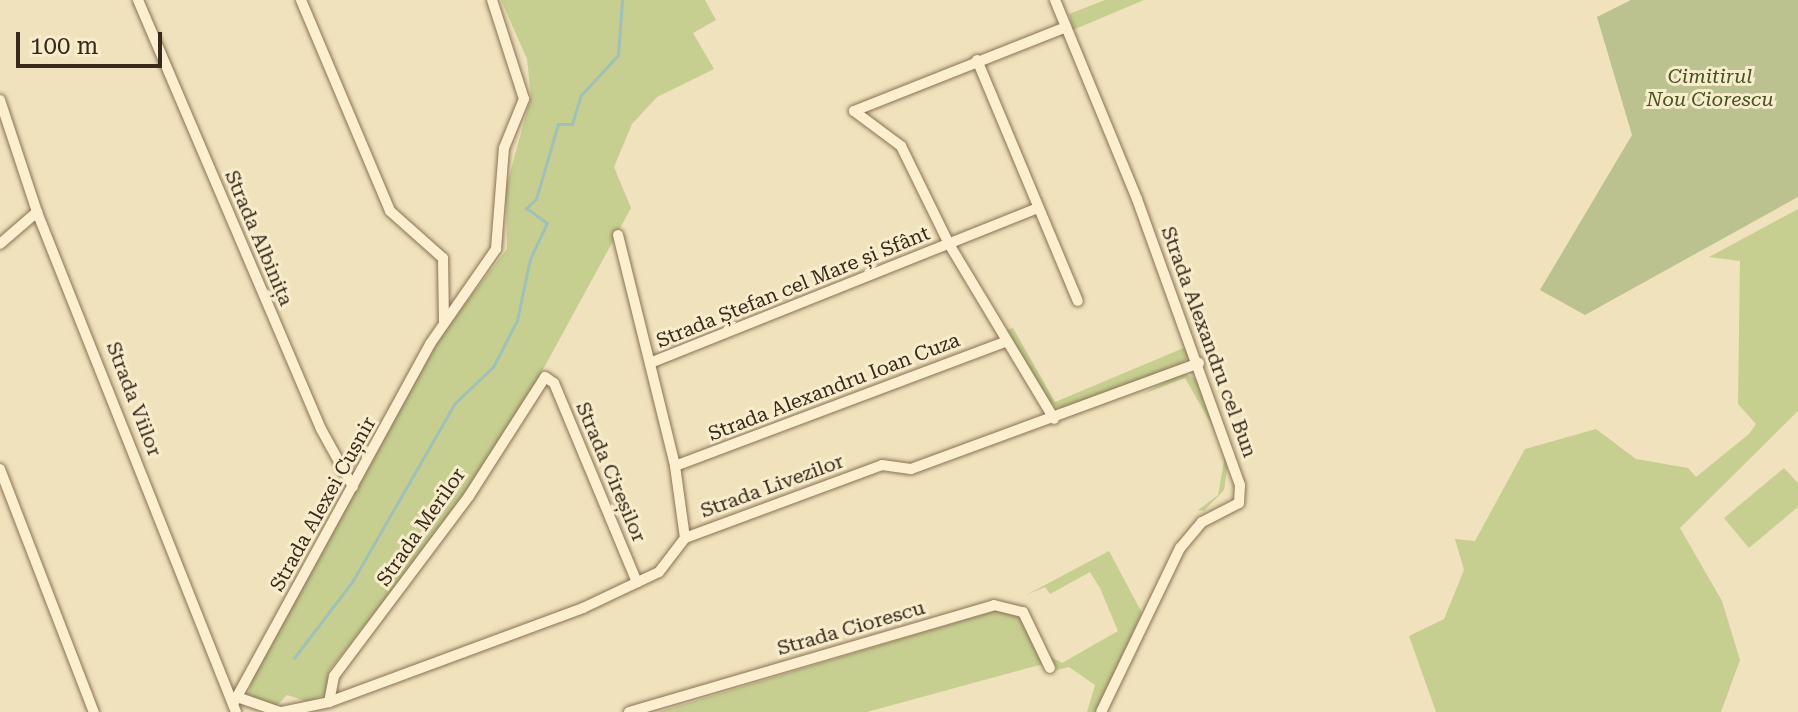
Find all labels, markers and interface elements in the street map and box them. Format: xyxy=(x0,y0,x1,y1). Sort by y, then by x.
scale bar xyxy=(20,16,166,66)
text: 100 m xyxy=(30,32,98,60)
park label: Cimitirul Nou Ciorescu xyxy=(1646,64,1774,111)
street label: Strada Albinița xyxy=(220,167,298,309)
street label: Strada Ștefan cel Mare și Sfânt xyxy=(653,221,933,353)
street label: Strada Alexandru cel Bun xyxy=(1156,223,1262,461)
street label: Strada Alexandru Ioan Cuza xyxy=(705,328,963,446)
street label: Strada Viilor xyxy=(101,338,167,460)
street label: Strada Cireșilor xyxy=(571,398,651,546)
street label: Strada Alexei Cușnir xyxy=(265,412,381,596)
street label: Strada Livezilor xyxy=(697,449,847,523)
street label: Strada Merilor xyxy=(372,463,470,591)
street label: Strada Ciorescu xyxy=(774,595,928,661)

